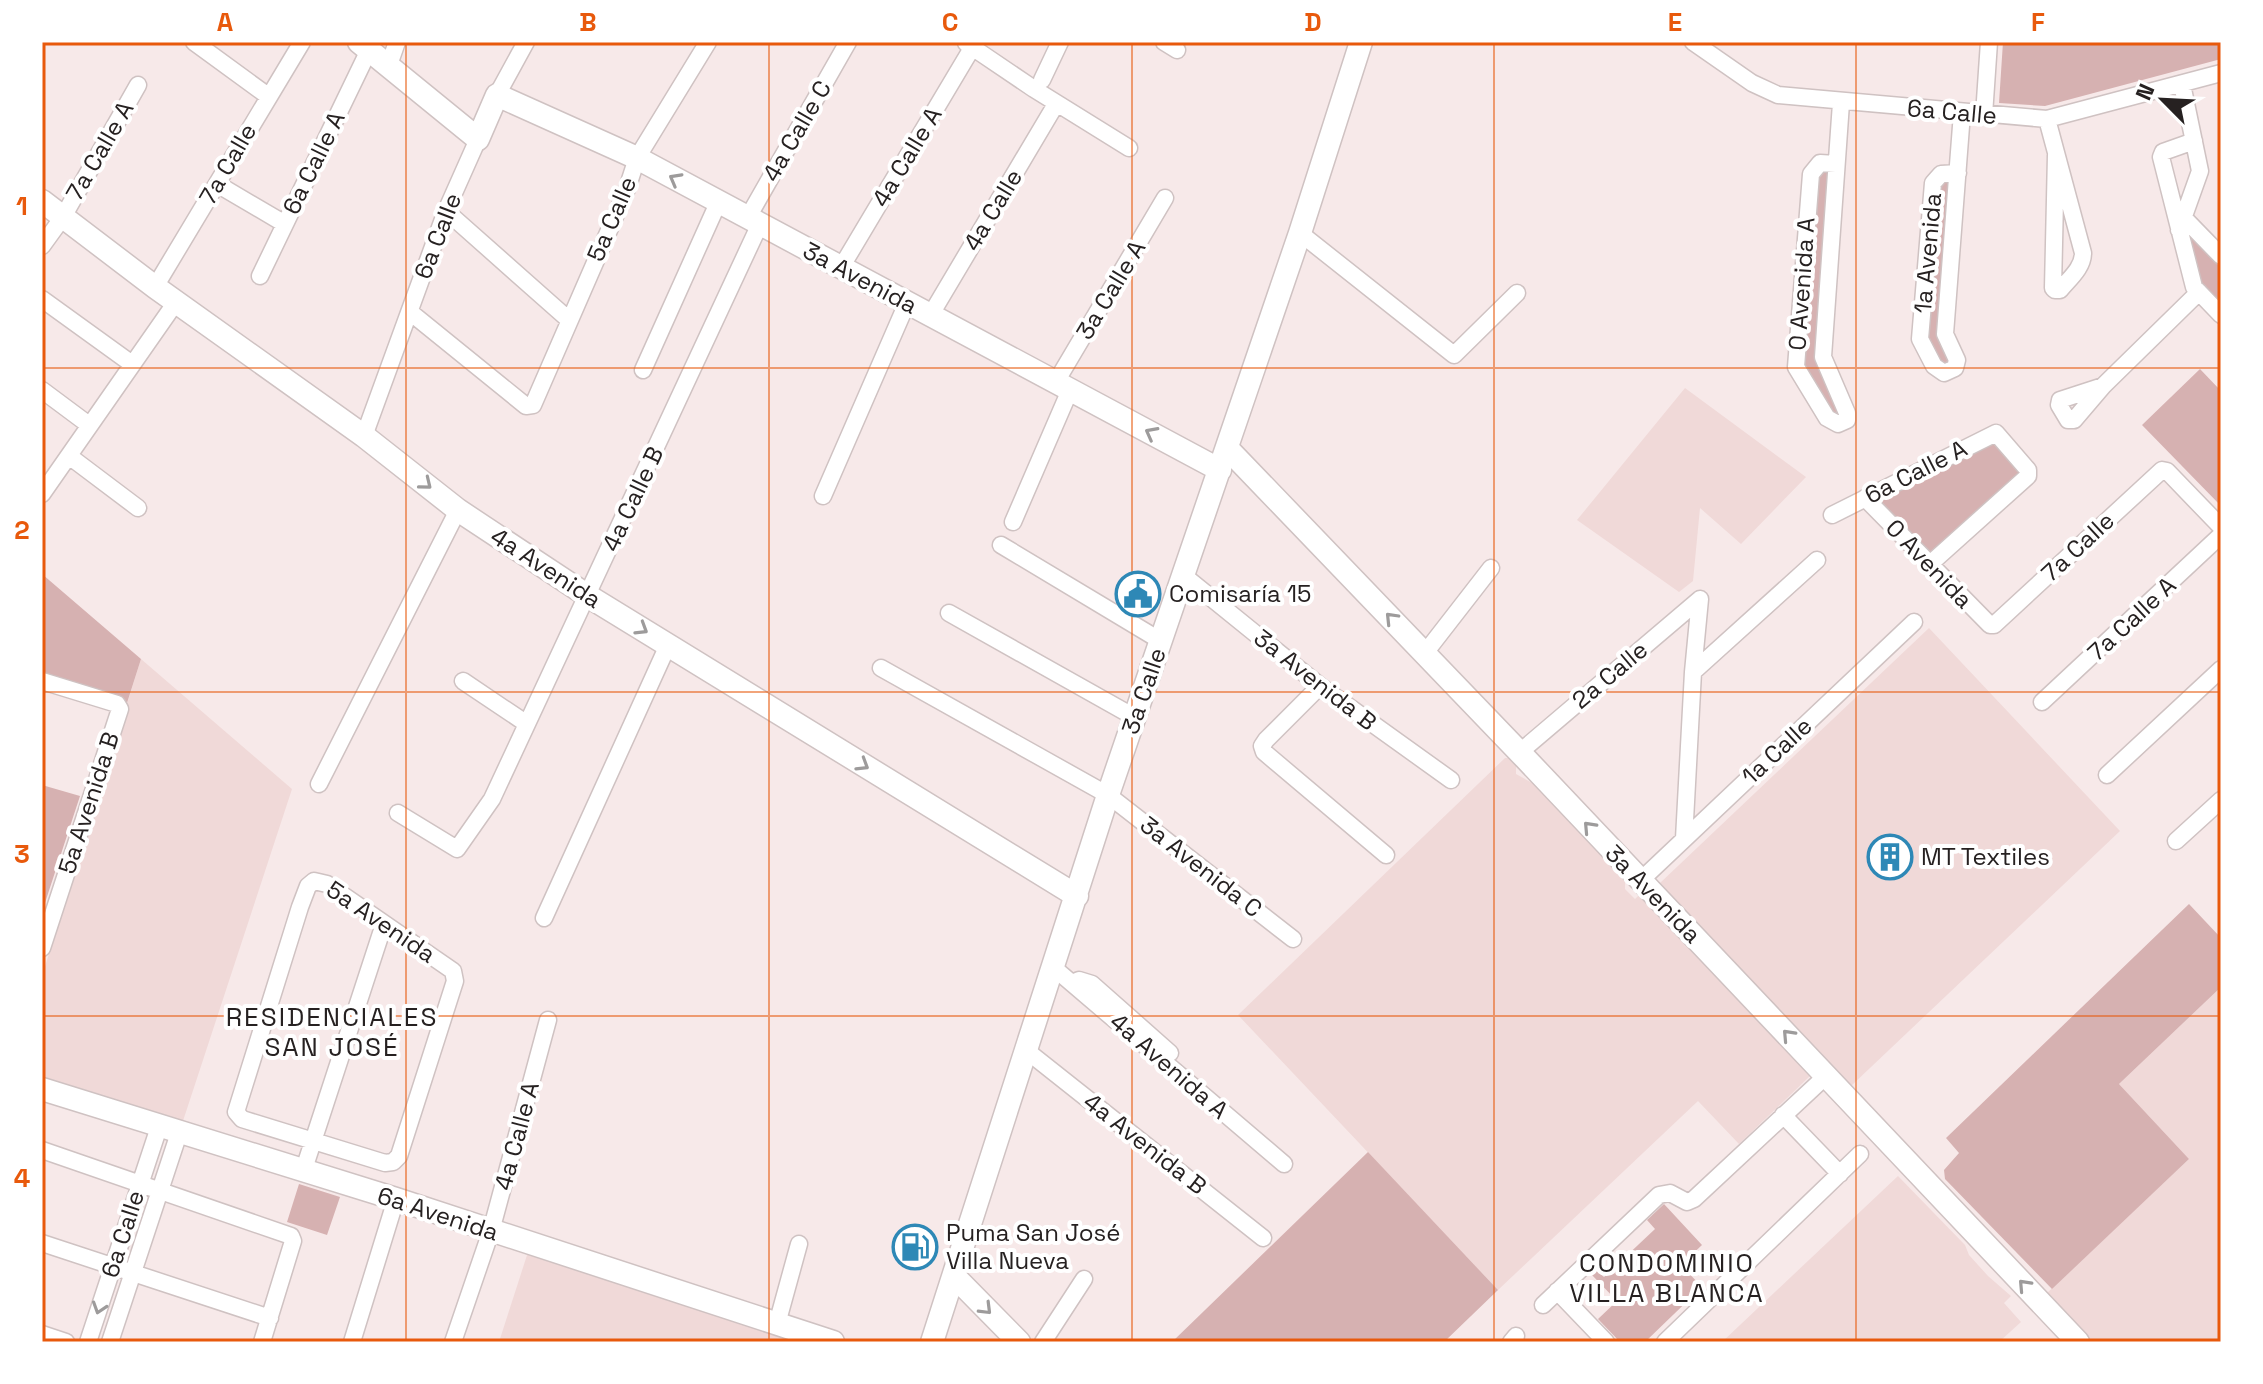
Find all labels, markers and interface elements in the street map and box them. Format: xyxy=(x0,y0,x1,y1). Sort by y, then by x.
text: A xyxy=(217,5,234,39)
text: B xyxy=(579,5,597,39)
text: C xyxy=(942,5,958,39)
text: D xyxy=(1304,5,1322,39)
text: E xyxy=(1668,5,1682,39)
text: F xyxy=(2031,5,2045,39)
north arrow xyxy=(2123,60,2203,140)
street label: 4a Calle C xyxy=(755,75,838,187)
text: N xyxy=(2129,79,2161,104)
street label: 6a Calle xyxy=(1906,92,1998,131)
street label: 7a Calle A xyxy=(59,96,140,206)
street label: 4a Calle A xyxy=(865,101,948,212)
street label: 6a Calle A xyxy=(275,106,352,219)
street label: 7a Calle xyxy=(192,118,263,210)
street label: 4a Calle xyxy=(956,163,1029,256)
street label: 5a Calle xyxy=(580,172,643,266)
one-way arrow xyxy=(669,173,683,189)
street label: 6a Calle xyxy=(407,188,468,283)
text: 1 xyxy=(16,189,28,223)
street label: 1a Avenida xyxy=(1907,191,1948,315)
street label: 0 Avenida A xyxy=(1781,216,1822,352)
street label: 3a Avenida xyxy=(798,234,923,321)
street label: 3a Calle A xyxy=(1069,234,1152,345)
one-way arrow xyxy=(1145,428,1159,443)
street label: 6a Calle A xyxy=(1859,433,1972,511)
street label: 4a Calle B xyxy=(595,441,670,556)
one-way arrow xyxy=(417,474,431,489)
street label: 7a Calle xyxy=(2035,505,2121,588)
street label: 0 Avenida xyxy=(1879,512,1980,615)
text: 2 xyxy=(14,513,30,547)
street label: 4a Avenida xyxy=(485,520,608,615)
public building icon: Comisaría 15 xyxy=(1114,570,1162,618)
street label: 7a Calle A xyxy=(2081,570,2182,667)
place label: Comisaría 15 xyxy=(1169,578,1311,609)
one-way arrow xyxy=(1386,613,1400,627)
one-way arrow xyxy=(633,619,647,634)
street label: 3a Avenida B xyxy=(1248,622,1383,737)
street label: 2a Calle xyxy=(1565,634,1654,715)
street label: 3a Calle xyxy=(1114,643,1173,738)
street label: 1a Calle xyxy=(1735,710,1818,791)
street label: 5a Avenida B xyxy=(51,728,126,878)
one-way arrow xyxy=(854,755,869,771)
street label: 3a Avenida C xyxy=(1134,809,1269,924)
one-way arrow xyxy=(1584,822,1599,836)
building icon: MT Textiles xyxy=(1866,833,1914,881)
text: 3 xyxy=(14,837,30,871)
street label: 3a Avenida xyxy=(1599,838,1708,950)
place label: MT Textiles xyxy=(1921,841,2050,872)
street label: 5a Avenida xyxy=(321,874,442,970)
district label: RESIDENCIALES SAN JOSÉ xyxy=(226,1000,438,1064)
street label: 4a Avenida A xyxy=(1104,1006,1235,1125)
one-way arrow xyxy=(1783,1030,1797,1045)
street label: 4a Calle A xyxy=(487,1078,546,1194)
street label: 4a Avenida B xyxy=(1078,1086,1213,1201)
text: 4 xyxy=(14,1161,30,1195)
street label: 6a Avenida xyxy=(374,1179,503,1248)
street label: 6a Calle xyxy=(94,1186,151,1281)
place label: Puma San José Villa Nueva xyxy=(946,1217,1120,1276)
fuel station icon: Puma San José Villa Nueva xyxy=(891,1223,939,1271)
district label: CONDOMINIO VILLA BLANCA xyxy=(1569,1246,1765,1310)
one-way arrow xyxy=(2020,1280,2034,1295)
one-way arrow xyxy=(977,1300,992,1314)
one-way arrow xyxy=(92,1301,108,1315)

